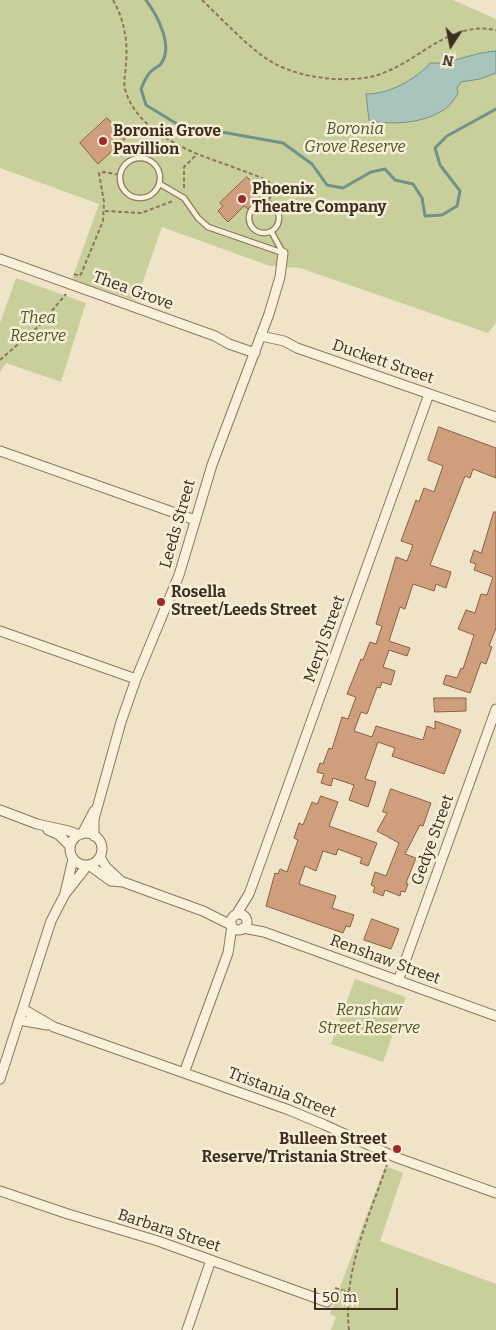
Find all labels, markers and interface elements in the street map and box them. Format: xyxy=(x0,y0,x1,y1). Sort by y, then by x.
north arrow xyxy=(426,20,476,70)
text: N xyxy=(441,51,455,70)
park label: Boronia Grove Reserve xyxy=(304,120,406,158)
place label: Boronia Grove Pavillion xyxy=(113,122,221,160)
marker: Boronia Grove Pavillion xyxy=(97,135,109,147)
place label: Phoenix Theatre Company xyxy=(252,180,386,218)
marker: Phoenix Theatre Company xyxy=(236,193,248,205)
street label: Thea Grove xyxy=(90,268,176,314)
park label: Thea Reserve xyxy=(10,309,66,347)
street label: Duckett Street xyxy=(330,336,436,388)
street label: Leeds Street xyxy=(156,477,200,571)
place label: Rosella Street/Leeds Street xyxy=(171,583,317,621)
street label: Meryl Street xyxy=(300,593,350,685)
marker: Rosella Street/Leeds Street xyxy=(155,596,167,608)
street label: Gedye Street xyxy=(408,792,458,888)
street label: Renshaw Street xyxy=(327,931,443,989)
park label: Renshaw Street Reserve xyxy=(318,1001,420,1039)
street label: Tristania Street xyxy=(225,1064,339,1122)
place label: Bulleen Street Reserve/Tristania Street xyxy=(202,1130,387,1168)
marker: Bulleen Street Reserve/Tristania Street xyxy=(391,1143,403,1155)
street label: Barbara Street xyxy=(115,1205,223,1257)
scale bar xyxy=(316,1278,400,1310)
text: 50 m xyxy=(322,1288,357,1306)

